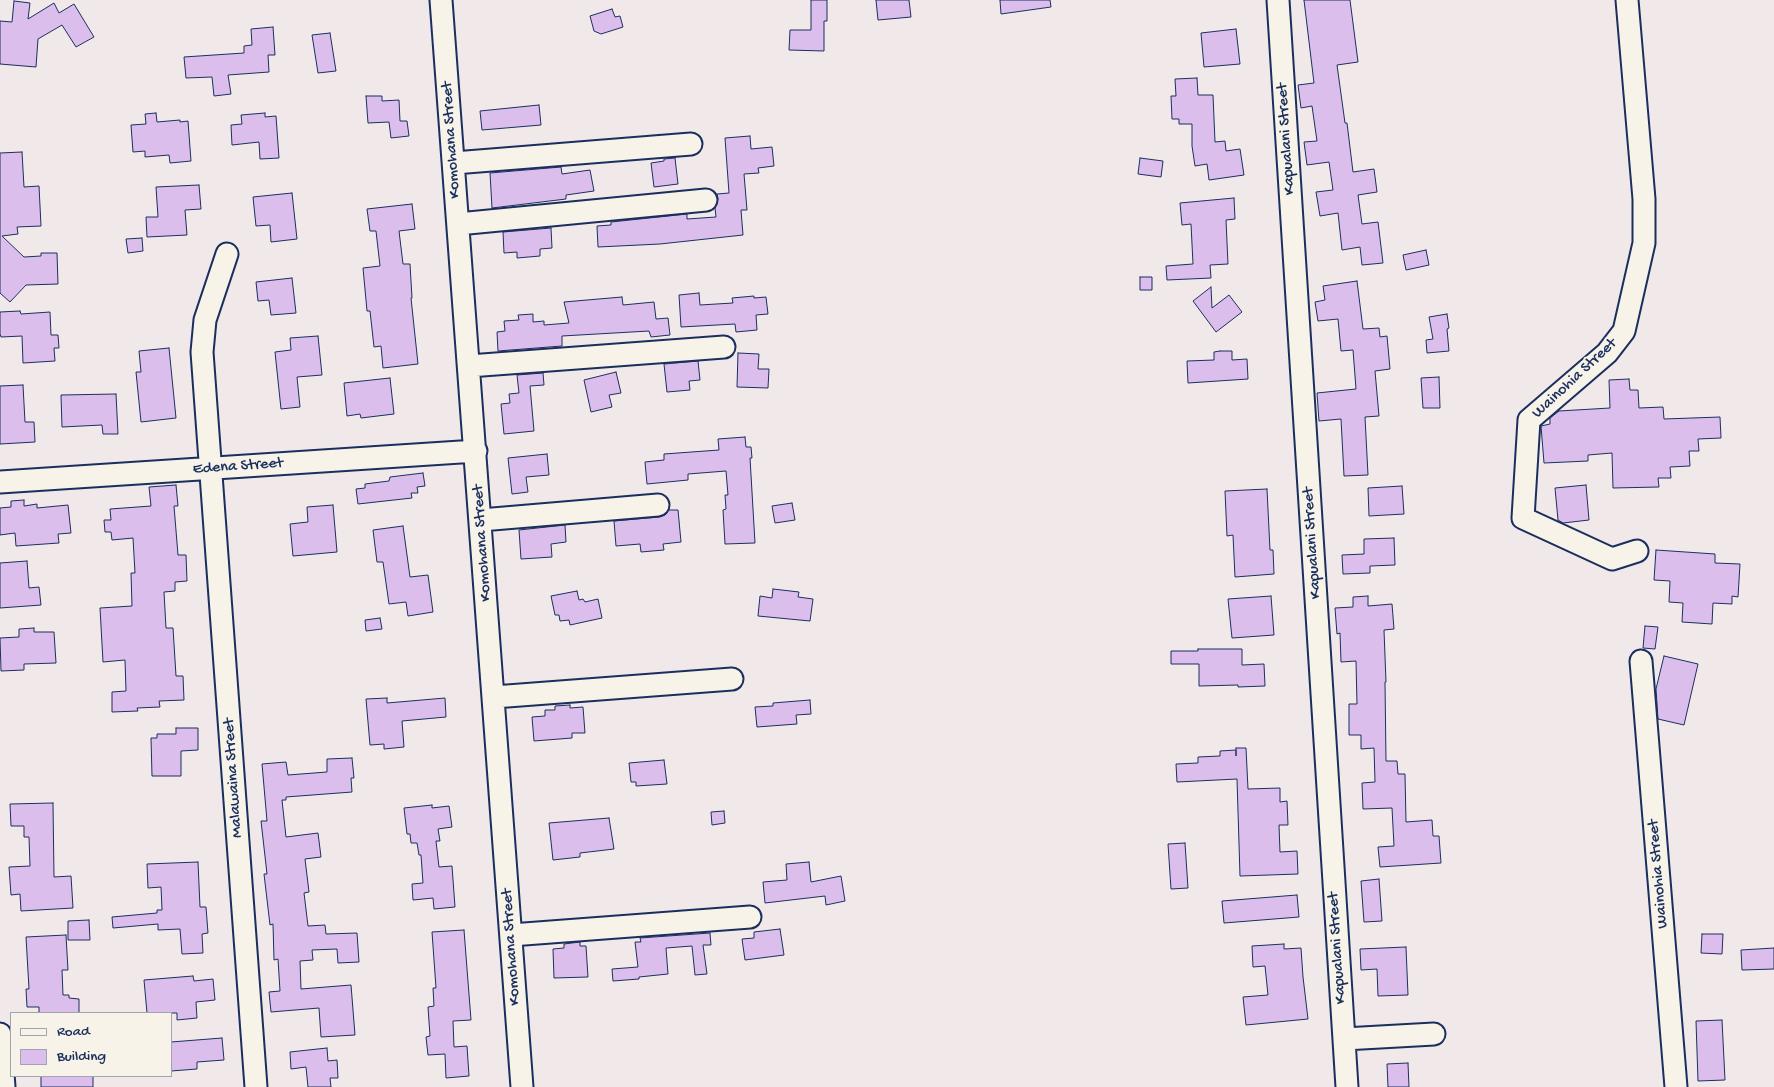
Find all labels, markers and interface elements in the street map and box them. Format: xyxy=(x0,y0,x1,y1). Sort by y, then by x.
street label: Komohana Street xyxy=(438,81,466,199)
street label: Kapualani Street xyxy=(1274,83,1300,195)
street label: Wainohia Street xyxy=(1528,335,1622,423)
street label: Edena Street xyxy=(192,454,284,480)
street label: Komohana Street xyxy=(469,484,497,602)
street label: Kapualani Street xyxy=(1300,487,1326,599)
street label: Malawaina Street xyxy=(220,717,248,839)
street label: Wainohia Street xyxy=(1645,819,1673,929)
street label: Komohana Street xyxy=(498,888,526,1006)
street label: Kapualani Street xyxy=(1325,892,1351,1004)
legend xyxy=(10,1012,172,1077)
text: Road xyxy=(57,1023,90,1041)
text: Building xyxy=(57,1048,106,1066)

